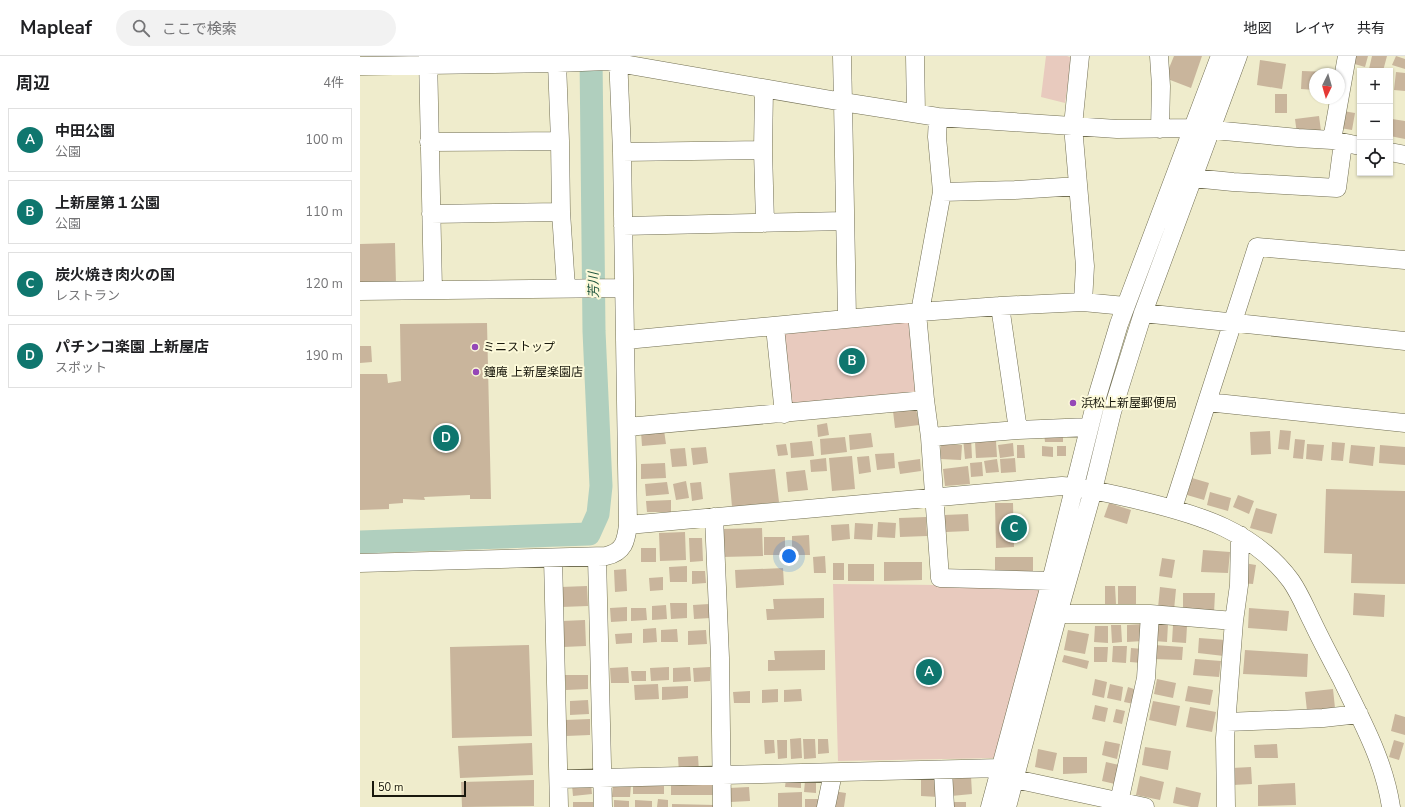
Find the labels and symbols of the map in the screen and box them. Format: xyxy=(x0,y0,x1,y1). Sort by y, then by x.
north arrow xyxy=(1309,68,1345,104)
water label: 芳川 xyxy=(585,270,603,298)
place label: ミニストップ xyxy=(483,339,555,355)
marker: ミニストップ xyxy=(470,342,480,352)
pin: B xyxy=(839,346,865,376)
place label: 鐘庵 上新屋楽園店 xyxy=(484,364,583,380)
marker: 鐘庵 上新屋楽園店 xyxy=(471,367,481,377)
place label: 浜松上新屋郵便局 xyxy=(1081,395,1177,411)
marker: 浜松上新屋郵便局 xyxy=(1068,398,1078,408)
pin: D xyxy=(433,423,459,453)
pin: C xyxy=(1001,513,1027,543)
your location xyxy=(779,546,799,566)
pin: A xyxy=(916,657,942,687)
scale bar xyxy=(372,779,466,798)

